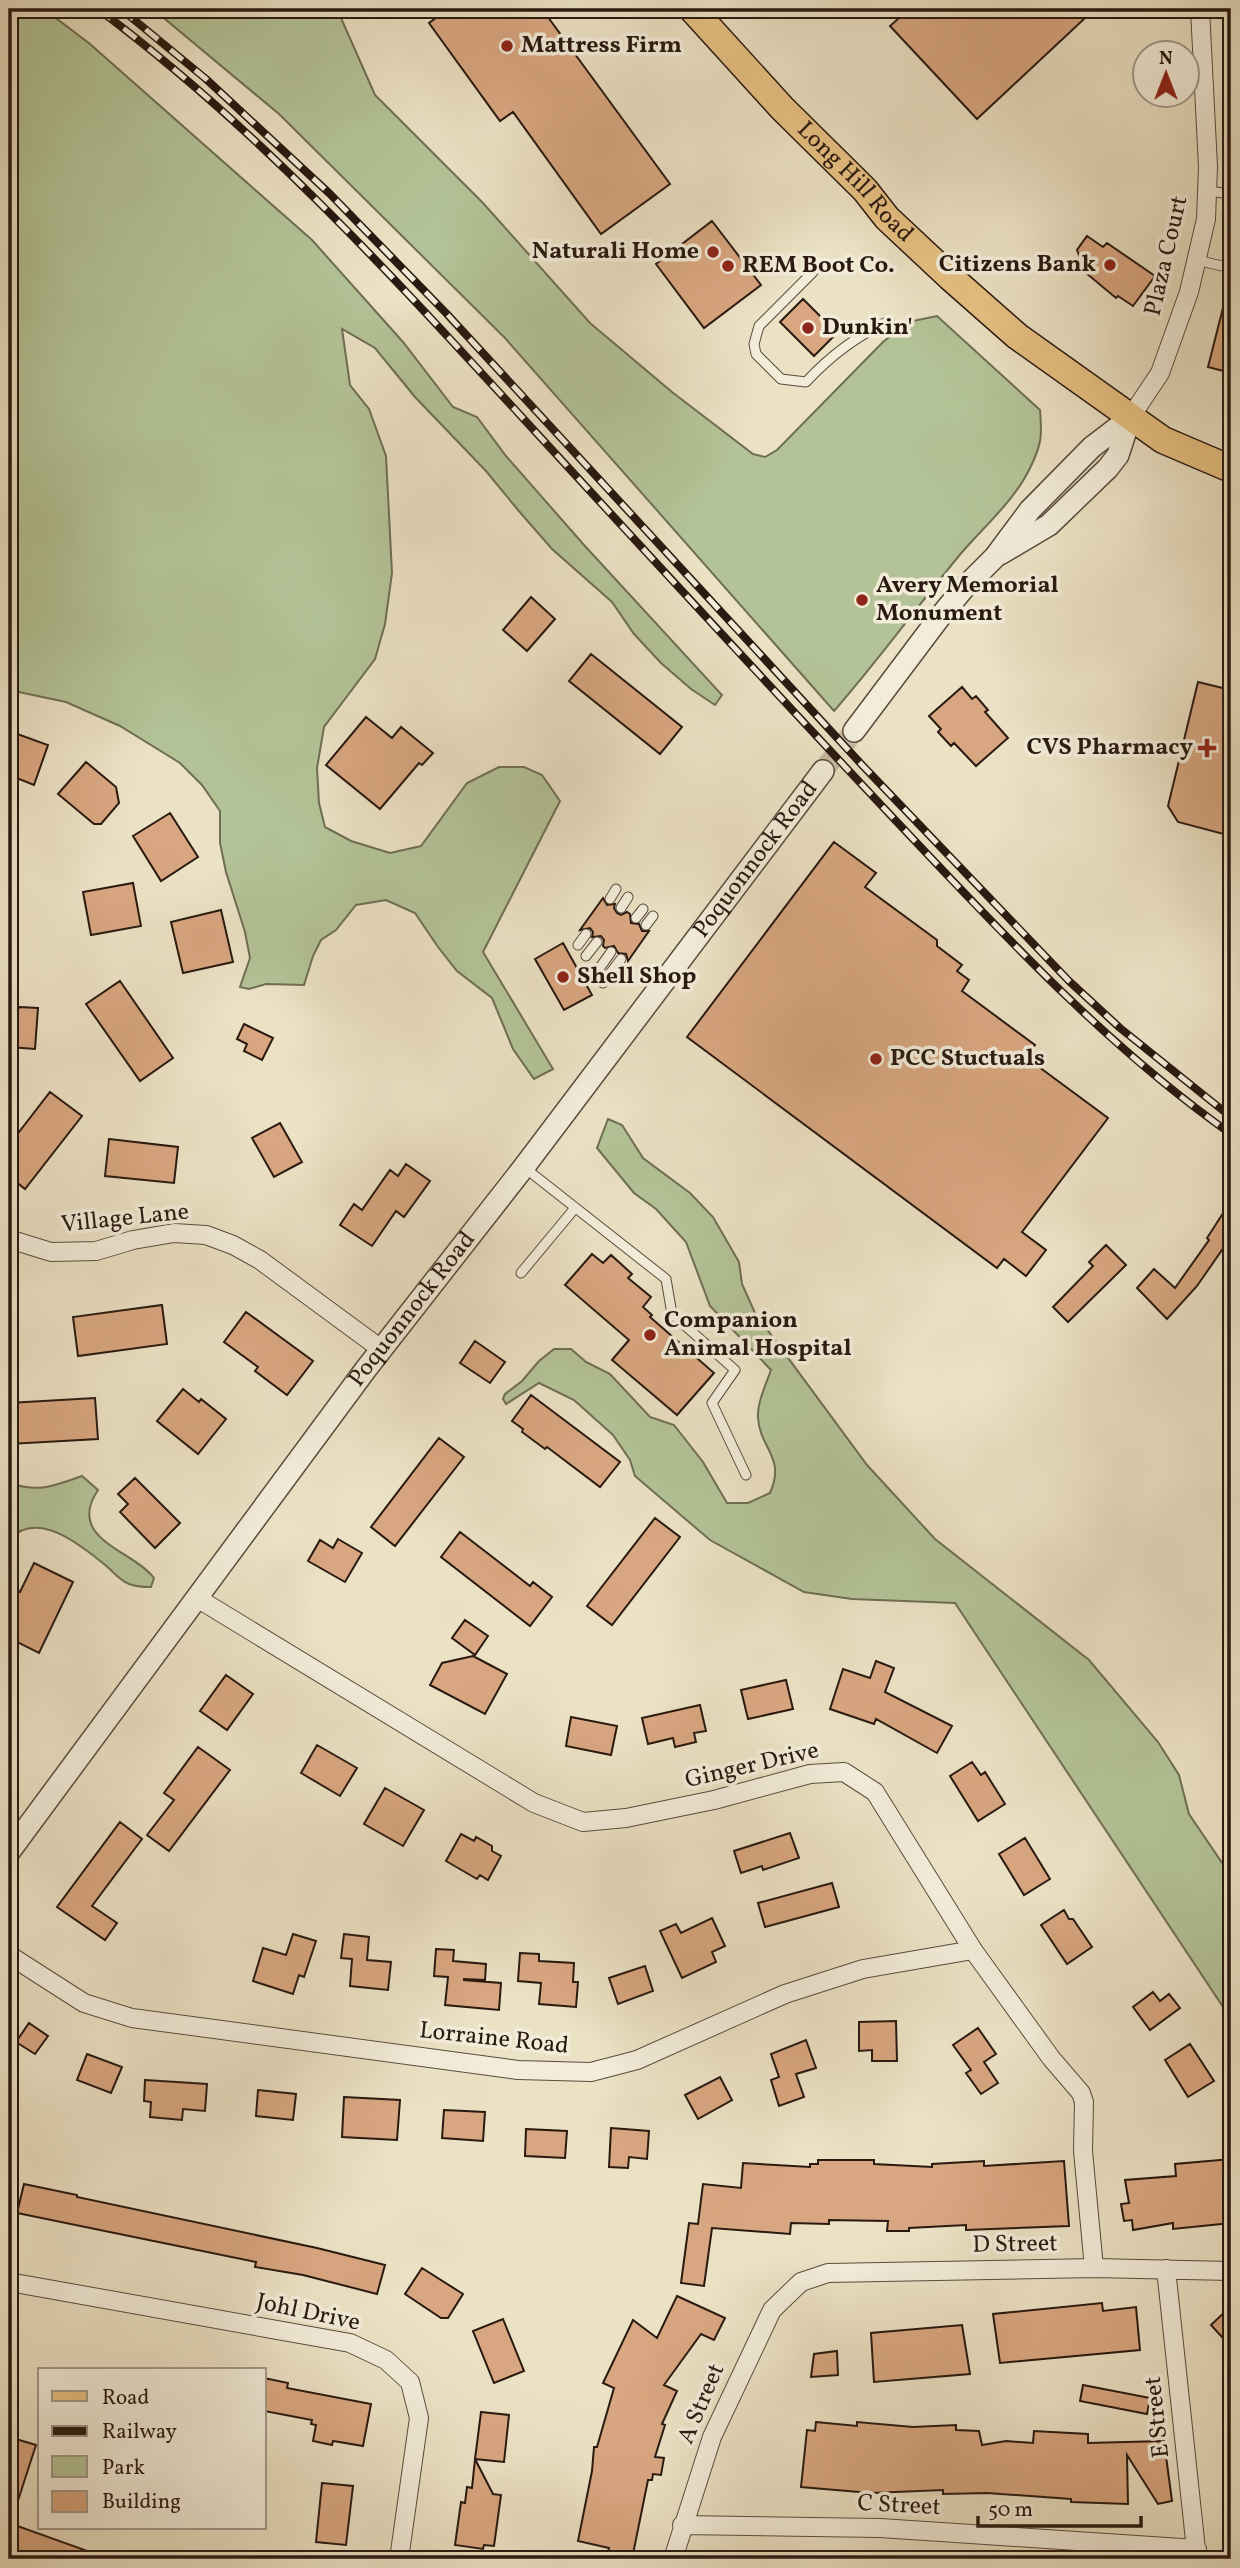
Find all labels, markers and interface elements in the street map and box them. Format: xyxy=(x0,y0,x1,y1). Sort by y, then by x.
place label: Mattress Firm xyxy=(521,29,682,63)
marker: Mattress Firm xyxy=(499,38,515,54)
north arrow xyxy=(1132,38,1202,108)
text: N xyxy=(1159,46,1173,72)
street label: Long Hill Road xyxy=(789,114,921,251)
street label: Plaza Court xyxy=(1137,193,1197,319)
place label: Naturali Home xyxy=(532,235,699,269)
marker: Naturali Home xyxy=(705,244,721,260)
place label: Citizens Bank xyxy=(939,248,1096,282)
place label: REM Boot Co. xyxy=(742,249,895,283)
marker: Citizens Bank xyxy=(1102,257,1118,273)
marker: REM Boot Co. xyxy=(720,258,736,274)
place label: Dunkin' xyxy=(822,311,913,345)
marker: Dunkin' xyxy=(800,320,816,336)
place label: Avery Memorial Monument xyxy=(876,569,1059,631)
marker: Avery Memorial Monument xyxy=(854,592,870,608)
place label: CVS Pharmacy xyxy=(1027,731,1194,765)
marker: CVS Pharmacy xyxy=(1199,740,1215,756)
street label: Poquonnock Road xyxy=(685,774,827,946)
place label: Shell Shop xyxy=(577,960,696,994)
marker: Shell Shop xyxy=(555,969,571,985)
place label: PCC Stuctuals xyxy=(890,1042,1045,1076)
marker: PCC Stuctuals xyxy=(868,1051,884,1067)
street label: Village Lane xyxy=(59,1195,191,1243)
street label: Poquonnock Road xyxy=(341,1225,484,1395)
place label: Companion Animal Hospital xyxy=(664,1304,852,1366)
marker: Companion Animal Hospital xyxy=(642,1327,658,1343)
street label: Ginger Drive xyxy=(682,1734,822,1798)
street label: Lorraine Road xyxy=(418,2014,570,2064)
street label: D Street xyxy=(972,2227,1058,2263)
street label: Johl Drive xyxy=(253,2285,363,2341)
street label: A Street xyxy=(670,2358,734,2450)
legend xyxy=(38,2368,266,2530)
street label: E Street xyxy=(1137,2374,1179,2460)
text: Road xyxy=(102,2384,149,2413)
text: Railway xyxy=(102,2418,178,2447)
text: Park xyxy=(102,2454,145,2483)
scale bar xyxy=(978,2484,1140,2528)
street label: C Street xyxy=(856,2487,942,2525)
text: Building xyxy=(102,2488,181,2517)
text: 50 m xyxy=(988,2496,1033,2525)

